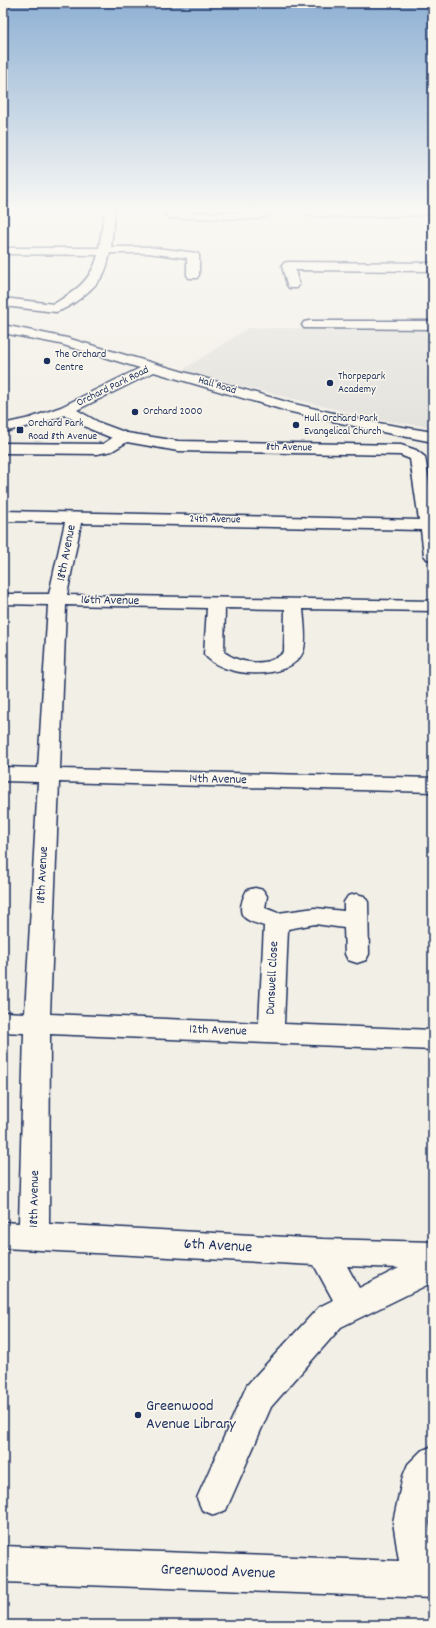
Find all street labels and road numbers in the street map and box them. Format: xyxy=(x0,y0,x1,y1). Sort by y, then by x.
street label: Orchard Park Road xyxy=(74,363,152,411)
street label: Hall Road xyxy=(196,373,238,399)
street label: 8th Avenue xyxy=(266,440,312,456)
street label: 24th Avenue xyxy=(189,512,241,528)
street label: 18th Avenue xyxy=(52,523,82,583)
street label: 16th Avenue xyxy=(81,591,140,611)
street label: 14th Avenue xyxy=(189,770,247,790)
street label: 18th Avenue xyxy=(32,846,54,904)
street label: Dunswell Close xyxy=(262,941,284,1015)
street label: 12th Avenue xyxy=(189,1020,248,1042)
street label: 18th Avenue xyxy=(25,1170,45,1228)
street label: 6th Avenue xyxy=(183,1233,253,1259)
street label: Greenwood Avenue xyxy=(160,1559,276,1585)

